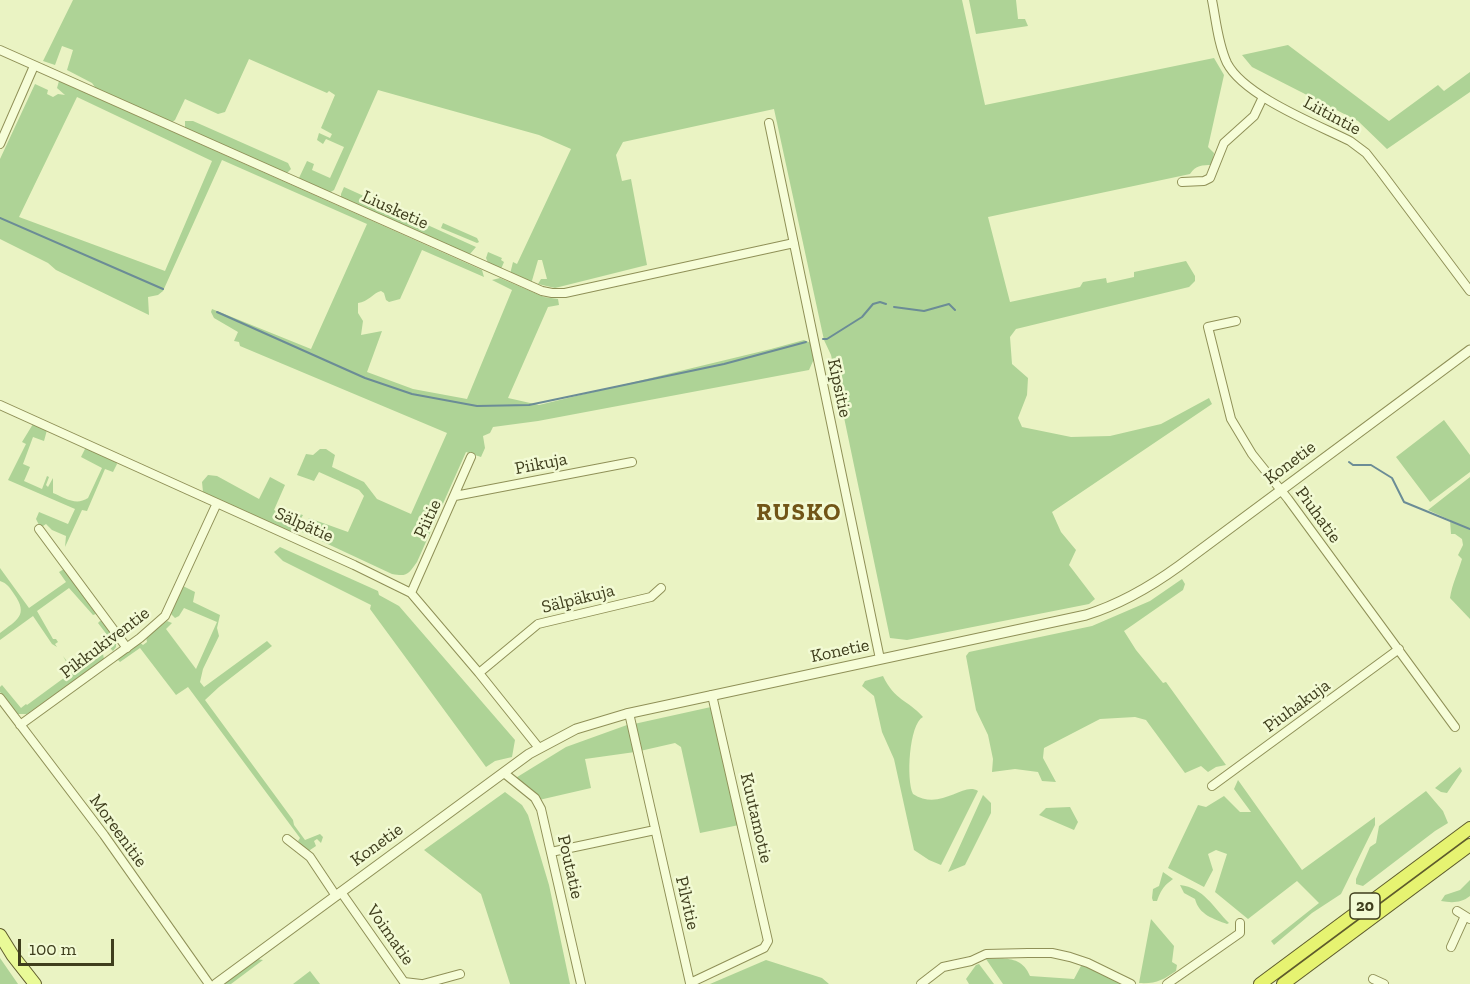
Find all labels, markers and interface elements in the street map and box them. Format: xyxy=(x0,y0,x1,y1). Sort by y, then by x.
street label: Liitintie xyxy=(1300,92,1364,140)
street label: Liusketie xyxy=(358,186,432,234)
street label: Kipsitie xyxy=(822,357,856,419)
street label: Konetie xyxy=(1260,437,1320,489)
street label: Piikuja xyxy=(513,448,569,480)
street label: Piuhatie xyxy=(1290,483,1346,547)
street label: Piitie xyxy=(410,496,446,542)
district label: RUSKO xyxy=(756,499,842,527)
street label: Sälpätie xyxy=(271,503,337,547)
street label: Sälpäkuja xyxy=(539,580,617,618)
street label: Pikkukiventie xyxy=(56,602,154,684)
street label: Konetie xyxy=(809,634,871,668)
street label: Piuhakuja xyxy=(1260,675,1334,737)
street label: Kuutamotie xyxy=(735,771,777,865)
street label: Moreenitie xyxy=(84,790,152,872)
street label: Konetie xyxy=(347,819,407,871)
street label: Poutatie xyxy=(552,833,588,901)
street label: Pilvitie xyxy=(670,874,704,932)
road number: 20 xyxy=(1350,893,1380,919)
street label: Voimatie xyxy=(361,900,419,970)
scale bar xyxy=(21,927,117,965)
text: 100 m xyxy=(29,938,76,960)

